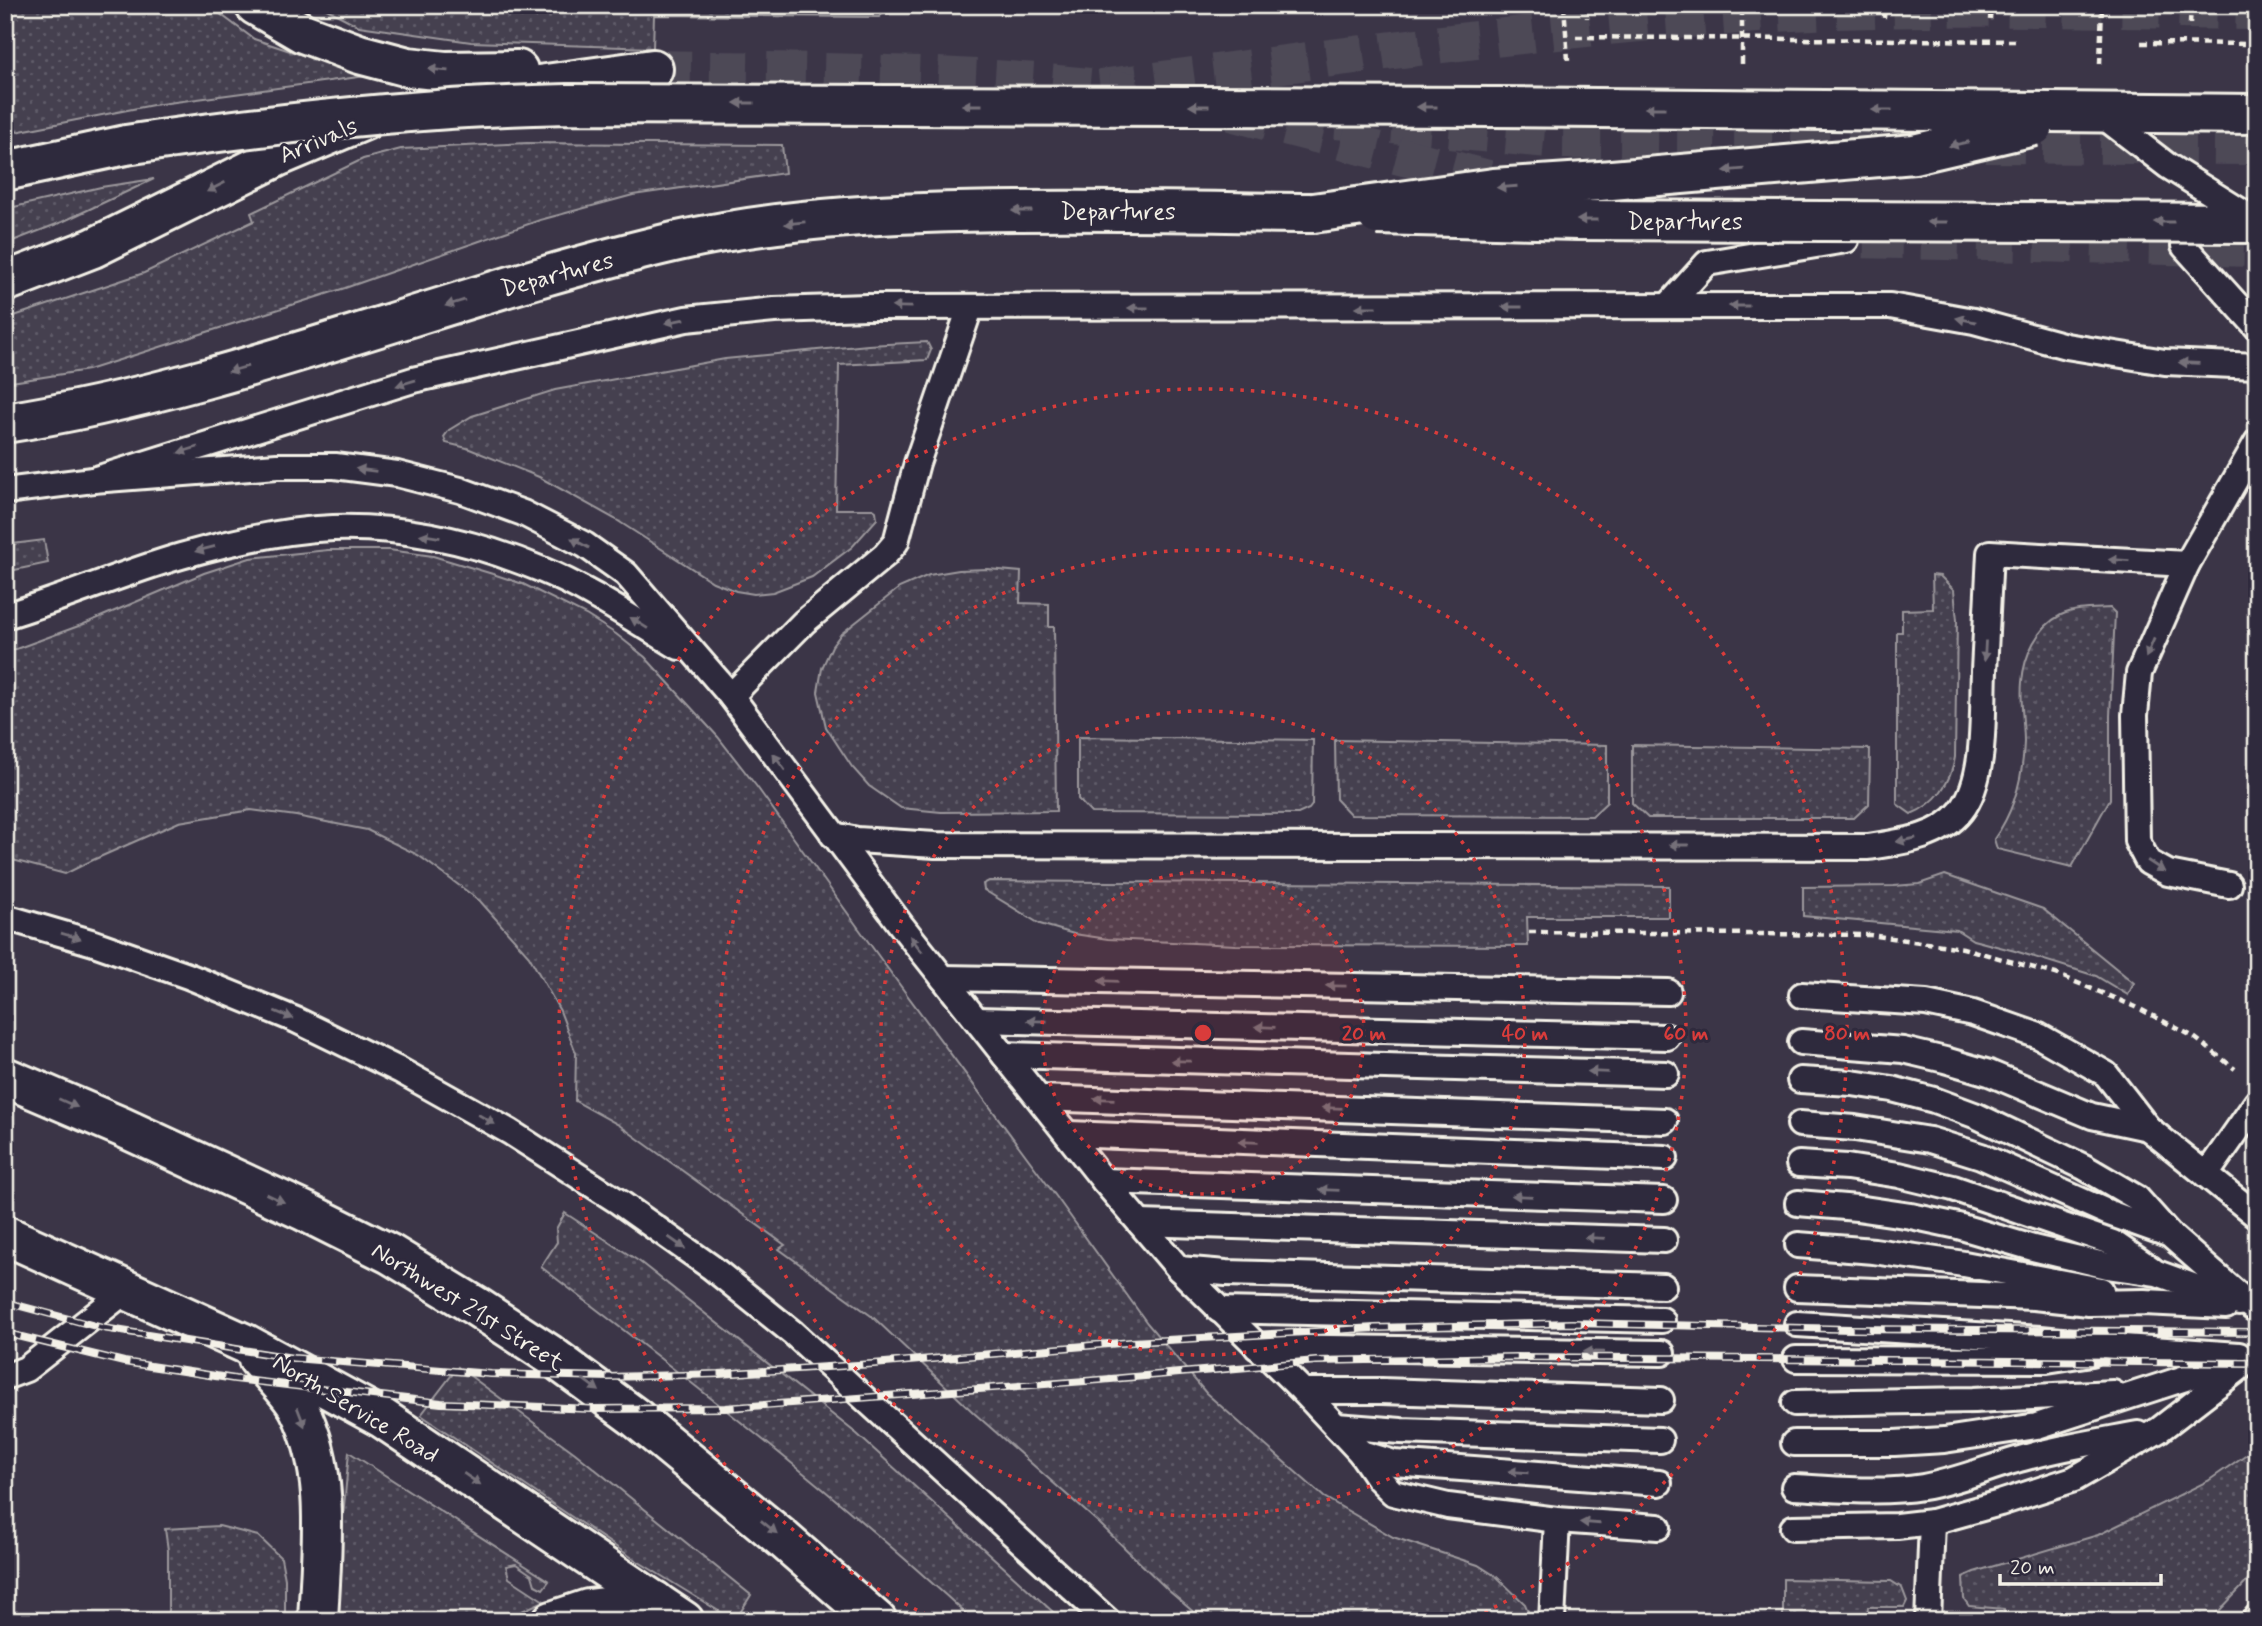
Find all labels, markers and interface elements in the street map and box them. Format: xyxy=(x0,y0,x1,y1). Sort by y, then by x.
one-way arrow xyxy=(427,64,449,75)
one-way arrow xyxy=(733,98,755,109)
one-way arrow xyxy=(961,99,983,110)
one-way arrow xyxy=(1188,100,1210,112)
one-way arrow xyxy=(1416,101,1438,113)
one-way arrow xyxy=(1644,102,1666,114)
one-way arrow xyxy=(1871,104,1893,116)
street label: Arrivals xyxy=(275,111,363,172)
one-way arrow xyxy=(1948,138,1970,149)
one-way arrow xyxy=(1723,164,1745,175)
one-way arrow xyxy=(206,182,226,193)
one-way arrow xyxy=(1496,182,1518,193)
street label: Departures xyxy=(1060,197,1176,228)
one-way arrow xyxy=(1011,205,1033,217)
street label: Departures xyxy=(1627,207,1743,238)
one-way arrow xyxy=(1575,214,1597,226)
one-way arrow xyxy=(1925,216,1947,227)
one-way arrow xyxy=(784,217,806,228)
one-way arrow xyxy=(2153,217,2175,228)
street label: Departures xyxy=(498,245,617,305)
one-way arrow xyxy=(444,298,465,308)
one-way arrow xyxy=(1728,300,1750,312)
one-way arrow xyxy=(891,301,913,313)
one-way arrow xyxy=(1354,301,1376,313)
one-way arrow xyxy=(1501,301,1523,313)
one-way arrow xyxy=(1127,302,1149,314)
one-way arrow xyxy=(1955,314,1977,325)
one-way arrow xyxy=(664,316,686,327)
one-way arrow xyxy=(2177,358,2199,369)
one-way arrow xyxy=(227,365,248,375)
one-way arrow xyxy=(395,378,416,388)
one-way arrow xyxy=(178,446,199,456)
one-way arrow xyxy=(355,465,377,476)
one-way arrow xyxy=(419,530,441,541)
one-way arrow xyxy=(571,537,590,549)
one-way arrow xyxy=(194,544,216,555)
one-way arrow xyxy=(2108,554,2130,565)
one-way arrow xyxy=(629,616,649,629)
one-way arrow xyxy=(2144,638,2155,659)
one-way arrow xyxy=(1979,640,1990,662)
one-way arrow xyxy=(772,753,786,771)
one-way arrow xyxy=(1895,835,1917,846)
one-way arrow xyxy=(1668,839,1690,851)
one-way arrow xyxy=(2146,859,2166,872)
one-way arrow xyxy=(60,931,82,942)
one-way arrow xyxy=(909,935,924,953)
one-way arrow xyxy=(1097,975,1119,986)
one-way arrow xyxy=(1324,981,1346,992)
one-way arrow xyxy=(274,1009,295,1020)
one-way arrow xyxy=(1026,1015,1048,1027)
text: 20 m xyxy=(1342,1020,1387,1048)
text: 40 m xyxy=(1502,1020,1549,1048)
text: 60 m xyxy=(1663,1020,1709,1048)
text: 80 m xyxy=(1824,1020,1870,1048)
centre of rings xyxy=(1191,1021,1215,1045)
one-way arrow xyxy=(1253,1022,1275,1033)
one-way arrow xyxy=(1170,1055,1192,1066)
one-way arrow xyxy=(1586,1067,1608,1078)
one-way arrow xyxy=(1093,1094,1115,1105)
one-way arrow xyxy=(58,1097,78,1109)
one-way arrow xyxy=(1320,1102,1342,1113)
one-way arrow xyxy=(476,1113,496,1125)
one-way arrow xyxy=(1237,1136,1259,1147)
one-way arrow xyxy=(1318,1184,1340,1195)
one-way arrow xyxy=(1511,1190,1533,1202)
one-way arrow xyxy=(265,1192,285,1204)
one-way arrow xyxy=(1584,1232,1606,1244)
street label: Northwest 21st Street xyxy=(365,1236,569,1379)
one-way arrow xyxy=(668,1236,686,1250)
one-way arrow xyxy=(1582,1346,1604,1358)
street label: North Service Road xyxy=(267,1347,444,1471)
one-way arrow xyxy=(582,1377,600,1391)
one-way arrow xyxy=(296,1407,307,1428)
one-way arrow xyxy=(1506,1467,1528,1478)
one-way arrow xyxy=(463,1472,482,1485)
one-way arrow xyxy=(1579,1517,1601,1528)
one-way arrow xyxy=(760,1519,777,1534)
scale bar xyxy=(2000,1542,2160,1586)
text: 20 m xyxy=(2010,1554,2055,1582)

